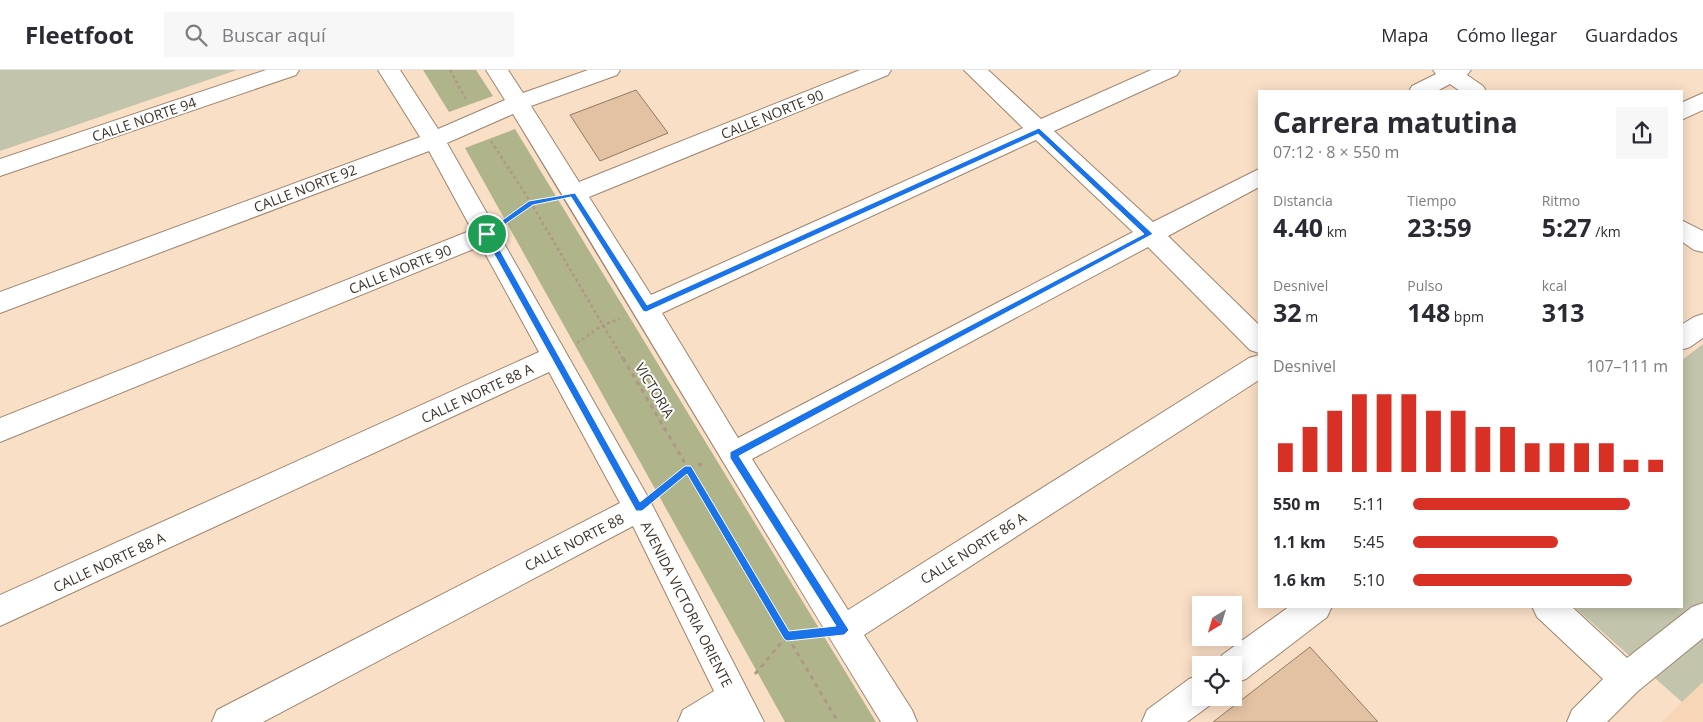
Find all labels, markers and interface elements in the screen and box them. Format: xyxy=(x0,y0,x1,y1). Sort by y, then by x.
search box xyxy=(164,12,514,57)
text: Fleetfoot xyxy=(25,18,134,51)
icon: search xyxy=(182,21,210,49)
text: Buscar aquí xyxy=(222,22,326,48)
text: Mapa xyxy=(1381,23,1428,47)
text: Cómo llegar xyxy=(1456,23,1557,47)
text: Guardados xyxy=(1585,23,1678,47)
street label: CALLE NORTE 90 xyxy=(718,85,826,143)
street label: CALLE NORTE 94 xyxy=(89,92,199,146)
text: Carrera matutina xyxy=(1273,103,1518,141)
button: share xyxy=(1616,107,1668,159)
text: 07:12 · 8 × 550 m xyxy=(1273,141,1399,163)
street label: CALLE NORTE 92 xyxy=(251,160,359,216)
text: Distancia xyxy=(1273,191,1333,210)
text: Tiempo xyxy=(1407,191,1456,210)
text: Ritmo xyxy=(1542,191,1580,210)
text: 4.40 xyxy=(1273,210,1323,244)
text: 23:59 xyxy=(1407,210,1472,244)
text: 5:27 xyxy=(1542,210,1592,244)
pin xyxy=(466,213,508,255)
icon: arrive xyxy=(473,220,501,248)
text: km xyxy=(1323,222,1347,241)
text: /km xyxy=(1592,222,1621,241)
street label: CALLE NORTE 90 xyxy=(346,240,454,298)
text: Desnivel xyxy=(1273,276,1328,295)
text: Pulso xyxy=(1407,276,1443,295)
text: kcal xyxy=(1542,276,1567,295)
text: 32 xyxy=(1273,295,1302,329)
text: 148 xyxy=(1407,295,1450,329)
text: 313 xyxy=(1542,295,1585,329)
text: m xyxy=(1302,307,1318,326)
text: bpm xyxy=(1450,307,1484,326)
text: Desnivel xyxy=(1273,355,1336,377)
text: 107–111 m xyxy=(1586,355,1668,377)
street label: CALLE NORTE 88 A xyxy=(418,359,536,427)
street label: VICTORIA xyxy=(631,359,679,421)
text: 550 m xyxy=(1273,493,1320,515)
text: 5:11 xyxy=(1353,493,1385,515)
street label: CALLE NORTE 86 A xyxy=(916,508,1030,588)
street label: CALLE NORTE 88 xyxy=(521,509,627,575)
street label: AVENIDA VICTORIA ORIENTE xyxy=(637,518,737,690)
street label: CALLE NORTE 88 A xyxy=(50,528,168,596)
text: 1.1 km xyxy=(1273,531,1326,553)
text: 5:45 xyxy=(1353,531,1385,553)
text: 1.6 km xyxy=(1273,569,1326,591)
text: 5:10 xyxy=(1353,569,1385,591)
north arrow xyxy=(1192,596,1242,646)
map controls xyxy=(1192,596,1242,706)
button: locate xyxy=(1192,656,1242,706)

